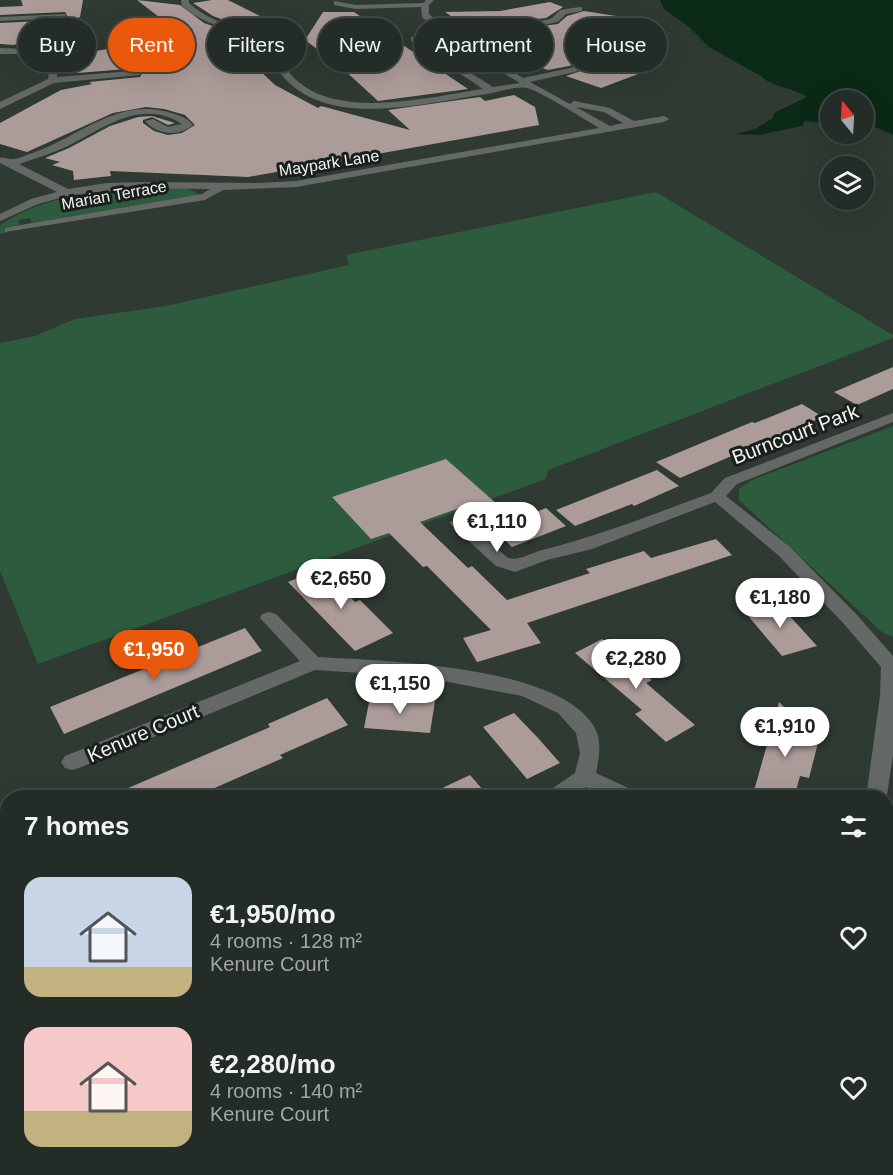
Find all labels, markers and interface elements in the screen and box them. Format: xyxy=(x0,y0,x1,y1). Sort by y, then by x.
chip: Buy xyxy=(18,18,96,72)
chip: Rent xyxy=(108,18,195,72)
chip: Filters xyxy=(207,18,306,72)
chip: New xyxy=(318,18,402,72)
chip: Apartment xyxy=(414,18,553,72)
chip: House xyxy=(565,18,667,72)
north arrow xyxy=(820,90,874,144)
map controls xyxy=(820,90,874,210)
street label: Maypark Lane xyxy=(278,147,381,179)
button: layers xyxy=(820,156,874,210)
street label: Marian Terrace xyxy=(60,177,168,213)
street label: Burncourt Park xyxy=(729,399,862,468)
pin: €1,110 xyxy=(448,502,546,553)
text: €1,110 xyxy=(467,510,527,532)
pin: €2,650 xyxy=(292,559,390,610)
text: €2,650 xyxy=(310,567,372,589)
pin: €1,180 xyxy=(731,578,829,629)
text: €1,180 xyxy=(749,586,811,608)
pin: €1,950 xyxy=(105,630,203,681)
text: €1,950 xyxy=(123,638,185,660)
pin: €2,280 xyxy=(587,639,685,690)
text: €2,280 xyxy=(605,647,667,669)
pin: €1,150 xyxy=(351,664,449,715)
text: €1,150 xyxy=(369,672,431,694)
street label: Kenure Court xyxy=(84,699,202,766)
pin: €1,910 xyxy=(736,707,834,758)
text: €1,910 xyxy=(754,715,816,737)
icon: filters xyxy=(837,810,870,843)
text: 7 homes xyxy=(24,811,130,841)
text: €1,950/mo xyxy=(210,899,336,929)
icon: home xyxy=(72,901,144,973)
icon: heart xyxy=(837,921,870,954)
text: 4 rooms · 128 m² xyxy=(210,930,362,952)
text: Kenure Court xyxy=(210,953,329,975)
text: €2,280/mo xyxy=(210,1049,336,1079)
icon: home xyxy=(72,1051,144,1123)
icon: heart xyxy=(837,1071,870,1104)
text: 4 rooms · 140 m² xyxy=(210,1080,362,1102)
text: Kenure Court xyxy=(210,1103,329,1125)

